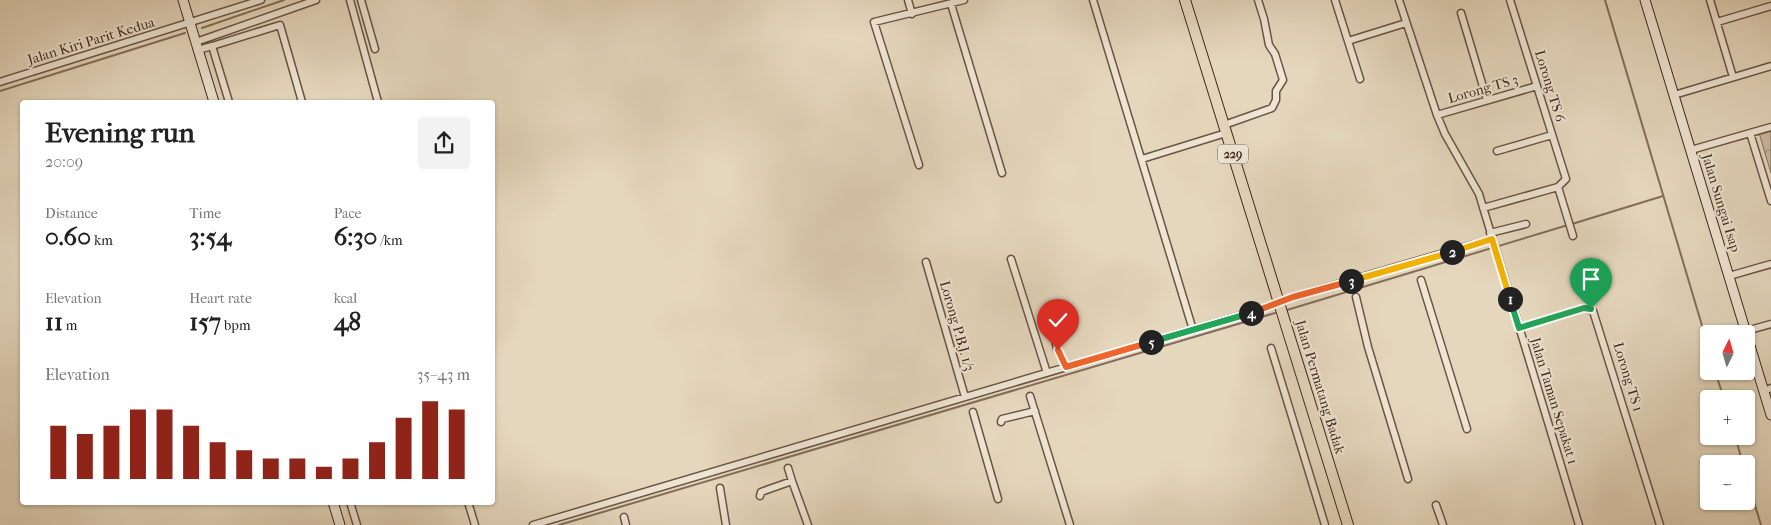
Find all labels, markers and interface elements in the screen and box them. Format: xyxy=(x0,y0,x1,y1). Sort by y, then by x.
street label: Jalan Kiri Parit Kedua xyxy=(24,13,157,69)
street label: Lorong TS 6 xyxy=(1531,48,1569,124)
street label: Lorong TS 3 xyxy=(1446,71,1520,107)
text: Evening run xyxy=(45,116,195,149)
button: share xyxy=(418,117,470,169)
road number: 229 xyxy=(1218,144,1248,164)
street label: Jalan Sungai Isap xyxy=(1698,151,1744,255)
text: 20:09 xyxy=(45,152,83,171)
text: Distance xyxy=(45,205,98,222)
text: Time xyxy=(189,205,221,222)
text: Pace xyxy=(334,205,362,222)
text: 0.60 xyxy=(45,222,91,251)
text: 3:54 xyxy=(189,222,231,251)
text: 6:30 xyxy=(334,222,377,251)
text: km xyxy=(91,232,113,249)
text: /km xyxy=(377,232,403,249)
pin: 2 xyxy=(1440,240,1464,264)
text: 2 xyxy=(1449,244,1456,261)
pin xyxy=(1570,258,1612,309)
icon: arrive xyxy=(1577,265,1605,293)
pin: 3 xyxy=(1338,268,1364,294)
text: 3 xyxy=(1349,273,1354,290)
street label: Lorong P.B.J. 1/3 xyxy=(936,279,978,373)
pin: 1 xyxy=(1498,286,1522,312)
text: Elevation xyxy=(45,290,102,307)
text: Heart rate xyxy=(189,290,252,307)
text: kcal xyxy=(334,290,357,307)
text: 1 xyxy=(1508,291,1513,308)
pin xyxy=(1037,299,1079,350)
pin: 4 xyxy=(1238,300,1264,326)
text: 4 xyxy=(1247,305,1256,322)
icon: check xyxy=(1044,306,1072,334)
text: 11 xyxy=(45,307,63,336)
text: 157 xyxy=(189,307,221,336)
text: 48 xyxy=(334,307,361,336)
text: m xyxy=(63,317,78,334)
text: bpm xyxy=(221,317,251,334)
street label: Jalan Permatang Badak xyxy=(1291,317,1349,457)
north arrow xyxy=(1700,325,1755,380)
map controls xyxy=(1700,325,1755,510)
pin: 5 xyxy=(1138,330,1164,354)
text: 5 xyxy=(1148,334,1155,351)
street label: Jalan Taman Sepakat 1 xyxy=(1526,335,1581,466)
street label: Lorong TS 1 xyxy=(1609,340,1647,414)
text: Elevation xyxy=(45,365,110,384)
text: 35–43 m xyxy=(417,365,470,384)
button: + xyxy=(1700,390,1755,445)
button: − xyxy=(1700,455,1755,510)

